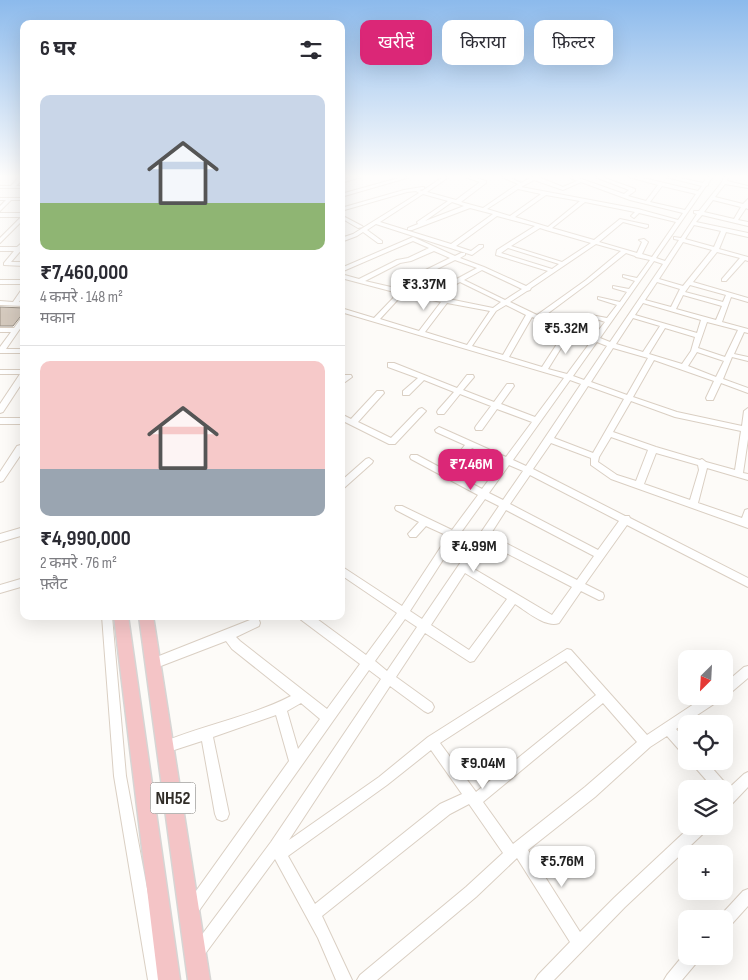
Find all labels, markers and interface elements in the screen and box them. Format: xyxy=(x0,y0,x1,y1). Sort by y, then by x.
chip: खरीदें xyxy=(360,20,432,65)
chip: किराया xyxy=(442,20,524,65)
chip: फ़िल्टर xyxy=(534,20,613,65)
text: 6 घर xyxy=(40,36,76,61)
icon: filters xyxy=(297,36,325,64)
icon: home xyxy=(138,128,228,218)
text: ₹7,460,000 xyxy=(40,260,128,285)
pin: ₹3.37M xyxy=(383,268,465,311)
text: ₹3.37M xyxy=(402,275,446,294)
text: 4 कमरे · 148 m² xyxy=(40,288,123,307)
text: मकान xyxy=(40,309,75,328)
pin: ₹5.32M xyxy=(525,312,607,355)
text: ₹5.32M xyxy=(544,319,588,338)
icon: home xyxy=(138,393,228,483)
pin: ₹7.46M xyxy=(430,448,512,491)
text: ₹7.46M xyxy=(449,455,493,474)
text: ₹4,990,000 xyxy=(40,526,131,551)
pin: ₹4.99M xyxy=(433,530,515,573)
text: ₹4.99M xyxy=(451,537,497,556)
text: 2 कमरे · 76 m² xyxy=(40,554,117,573)
text: फ़्लैट xyxy=(40,575,68,594)
north arrow xyxy=(678,650,732,705)
map controls xyxy=(678,650,733,965)
button: locate xyxy=(678,715,733,770)
pin: ₹9.04M xyxy=(442,748,524,790)
text: ₹9.04M xyxy=(461,754,505,773)
button: layers xyxy=(678,780,733,835)
road number: NH52 xyxy=(150,782,196,814)
button: + xyxy=(678,845,733,900)
pin: ₹5.76M xyxy=(521,846,603,888)
text: ₹5.76M xyxy=(540,852,584,871)
button: − xyxy=(678,910,733,965)

